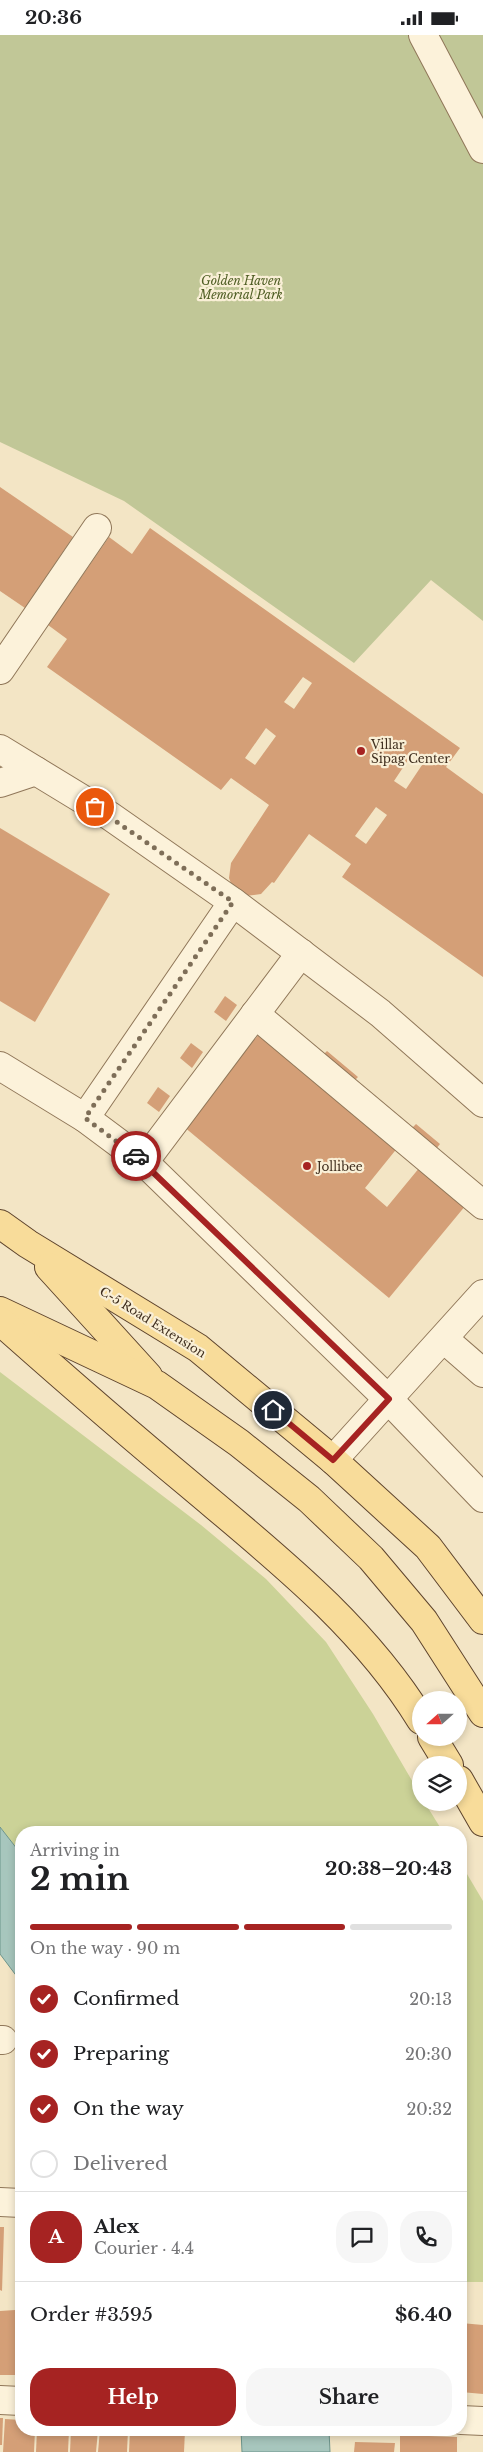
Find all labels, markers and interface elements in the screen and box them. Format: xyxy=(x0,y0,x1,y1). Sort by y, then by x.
text: 20:36 xyxy=(25,6,82,29)
park label: Golden Haven Memorial Park xyxy=(198,273,283,302)
place label: Villar Sipag Center xyxy=(370,737,450,766)
marker: Villar Sipag Center xyxy=(355,745,367,757)
pin xyxy=(74,786,116,828)
icon: bag xyxy=(81,793,109,821)
courier xyxy=(111,1131,161,1181)
icon: car xyxy=(122,1142,150,1170)
place label: Jollibee xyxy=(315,1159,363,1174)
marker: Jollibee xyxy=(301,1160,313,1172)
street label: C-5 Road Extension xyxy=(97,1283,209,1361)
pin xyxy=(252,1389,294,1431)
icon: home xyxy=(259,1396,287,1424)
north arrow xyxy=(412,1691,468,1746)
map controls xyxy=(412,1691,467,1811)
button: layers xyxy=(412,1756,467,1811)
text: Arriving in xyxy=(30,1840,120,1860)
text: 20:38–20:43 xyxy=(325,1857,452,1880)
text: 2 min xyxy=(30,1859,130,1899)
text: On the way · 90 m xyxy=(30,1938,180,1958)
icon: check xyxy=(30,1985,58,2013)
text: Confirmed xyxy=(73,1987,179,2010)
text: 20:13 xyxy=(409,1989,452,2009)
icon: check xyxy=(30,2040,58,2068)
text: Preparing xyxy=(73,2042,169,2065)
text: 20:30 xyxy=(405,2044,452,2064)
icon: check xyxy=(30,2095,58,2123)
text: On the way xyxy=(73,2097,184,2120)
text: 20:32 xyxy=(406,2099,452,2119)
text: Delivered xyxy=(73,2152,168,2175)
button: chat xyxy=(336,2211,388,2263)
button: phone xyxy=(400,2211,452,2263)
text: Alex xyxy=(94,2215,139,2238)
text: A xyxy=(48,2225,64,2248)
text: Courier · 4.4 xyxy=(94,2238,194,2258)
text: Order #3595 xyxy=(30,2303,153,2326)
text: $6.40 xyxy=(395,2303,452,2326)
button: Help xyxy=(30,2368,236,2426)
button: Share xyxy=(246,2368,452,2426)

